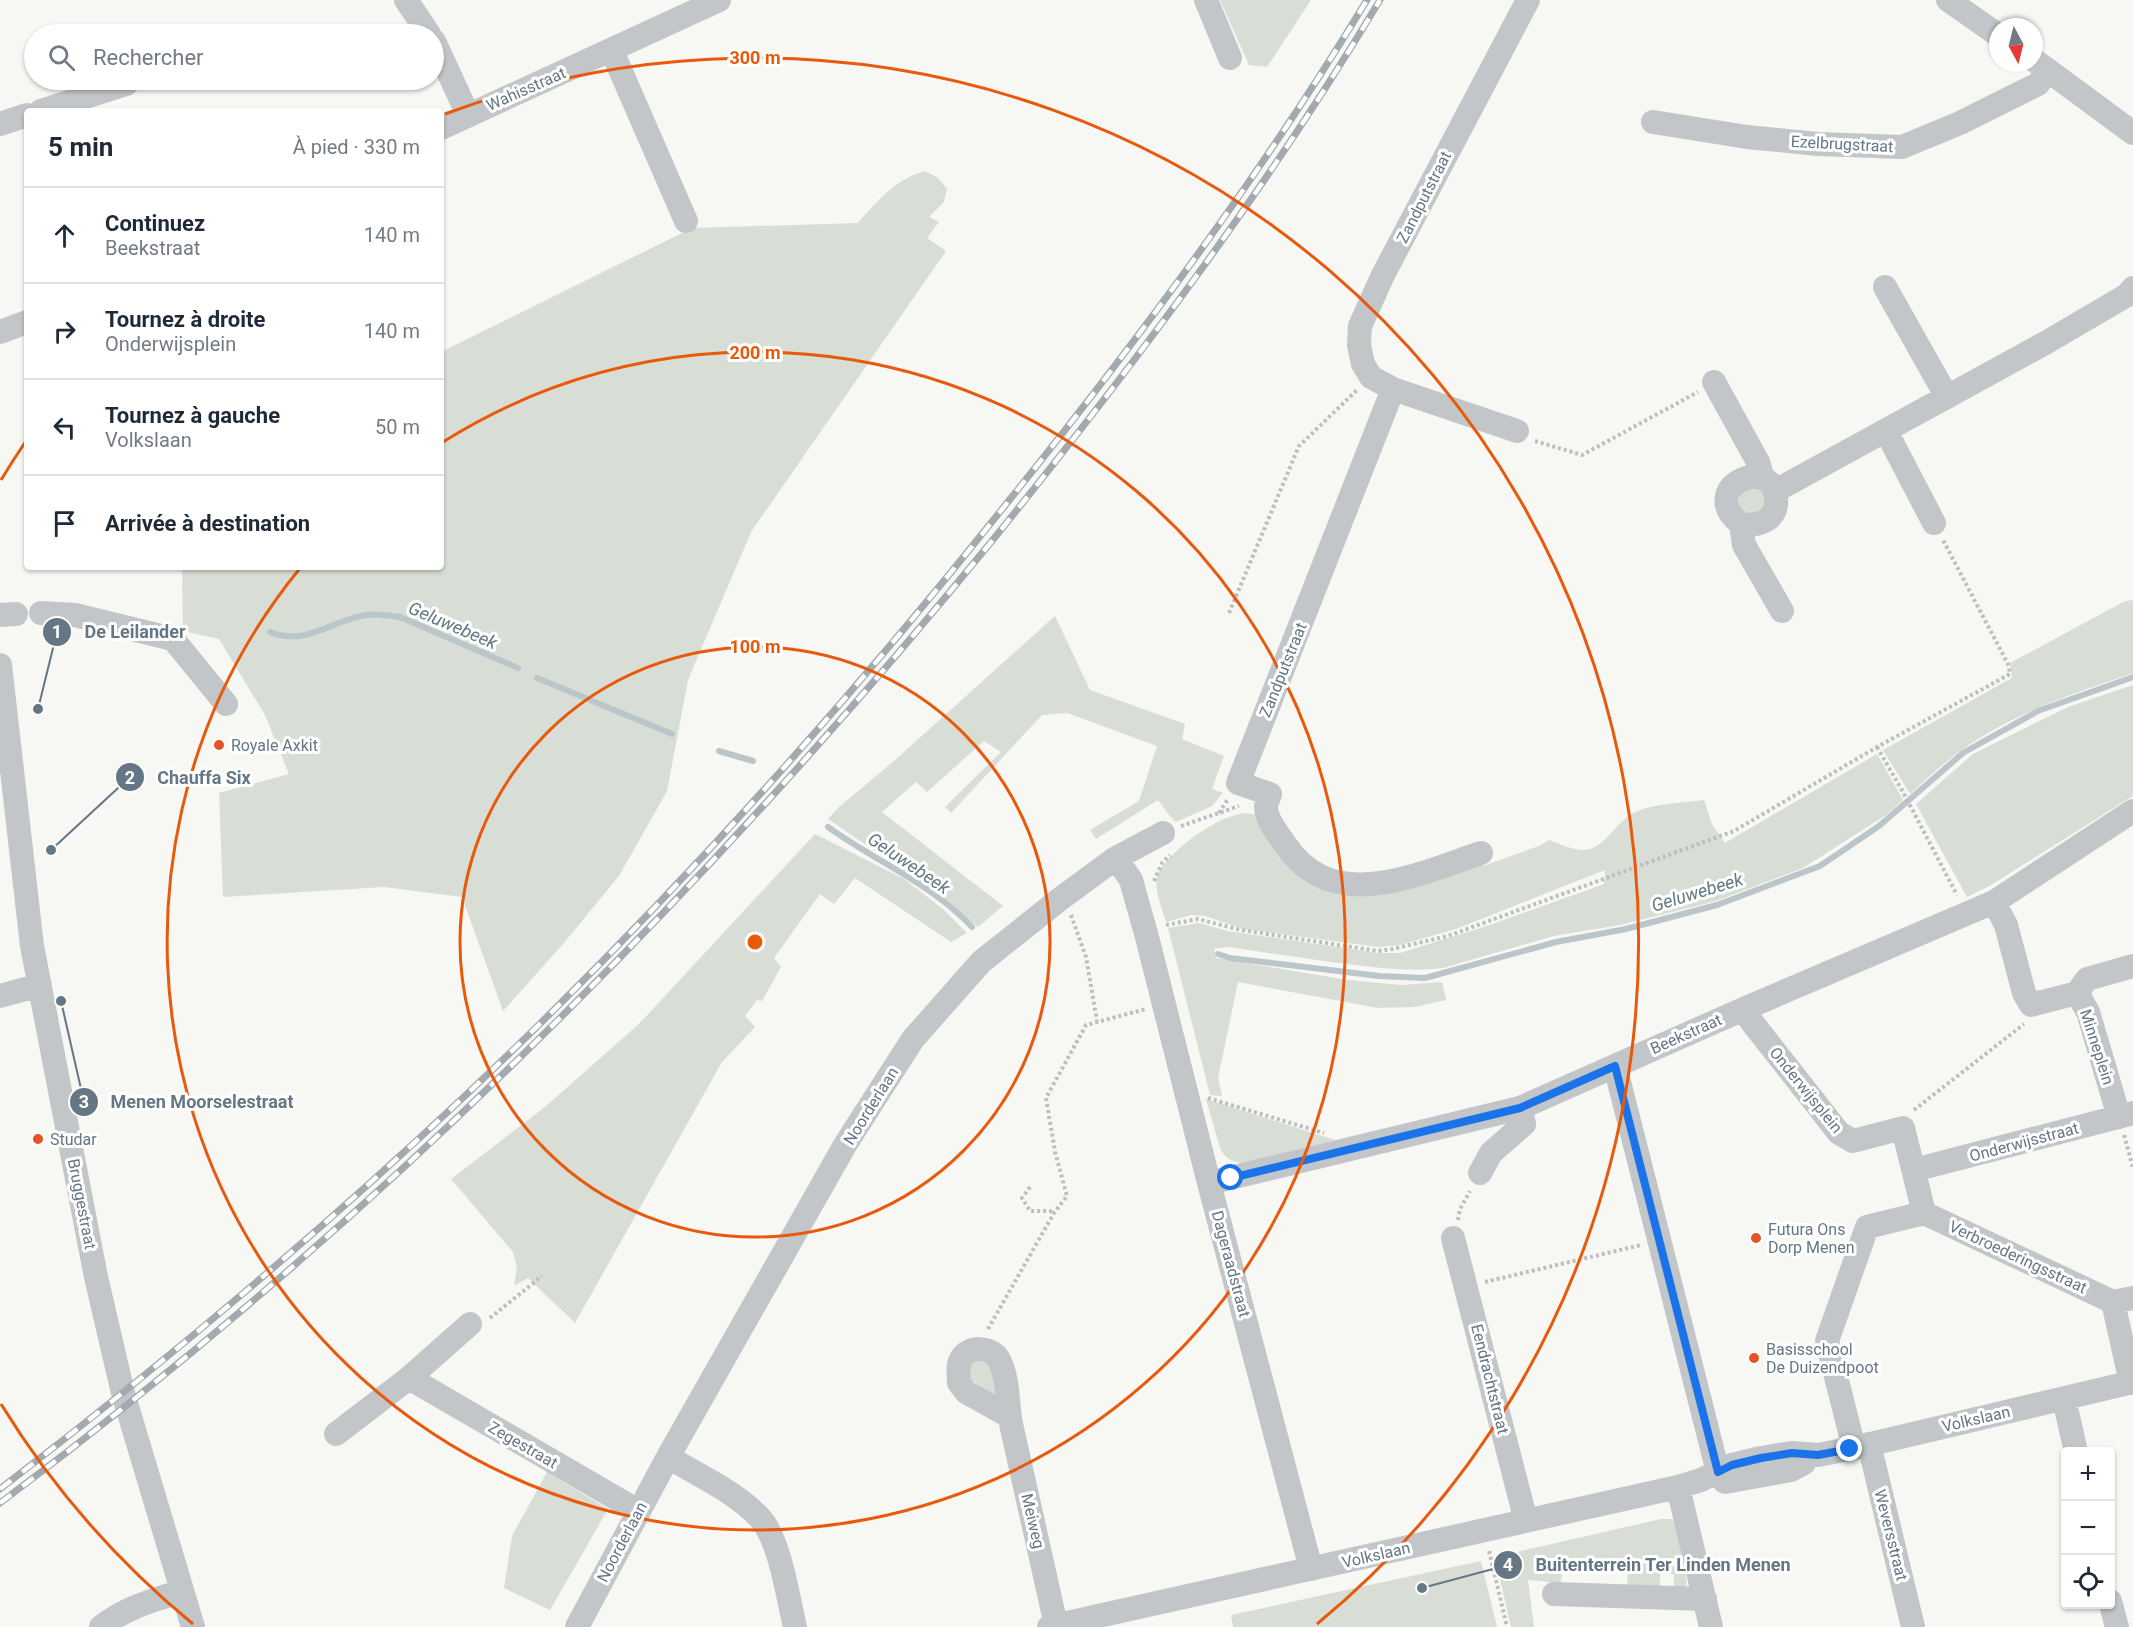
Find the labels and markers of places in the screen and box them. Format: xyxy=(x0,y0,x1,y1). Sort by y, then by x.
callout: De Leilander xyxy=(42,614,197,650)
place label: Royale Axkit xyxy=(231,736,318,755)
marker: Royale Axkit xyxy=(212,738,226,752)
callout: Chauffa Six xyxy=(115,759,263,795)
centre of rings xyxy=(745,932,765,952)
callout: Menen Moorselestraat xyxy=(69,1084,306,1120)
place label: Studar xyxy=(50,1130,97,1149)
marker: Studar xyxy=(31,1132,45,1146)
place label: Futura Ons Dorp Menen xyxy=(1768,1220,1855,1257)
marker: Futura Ons Dorp Menen xyxy=(1749,1231,1763,1245)
place label: Basisschool De Duizendpoot xyxy=(1766,1340,1879,1377)
marker: Basisschool De Duizendpoot xyxy=(1747,1351,1761,1365)
callout: Buitenterrein Ter Linden Menen xyxy=(1493,1547,1803,1583)

